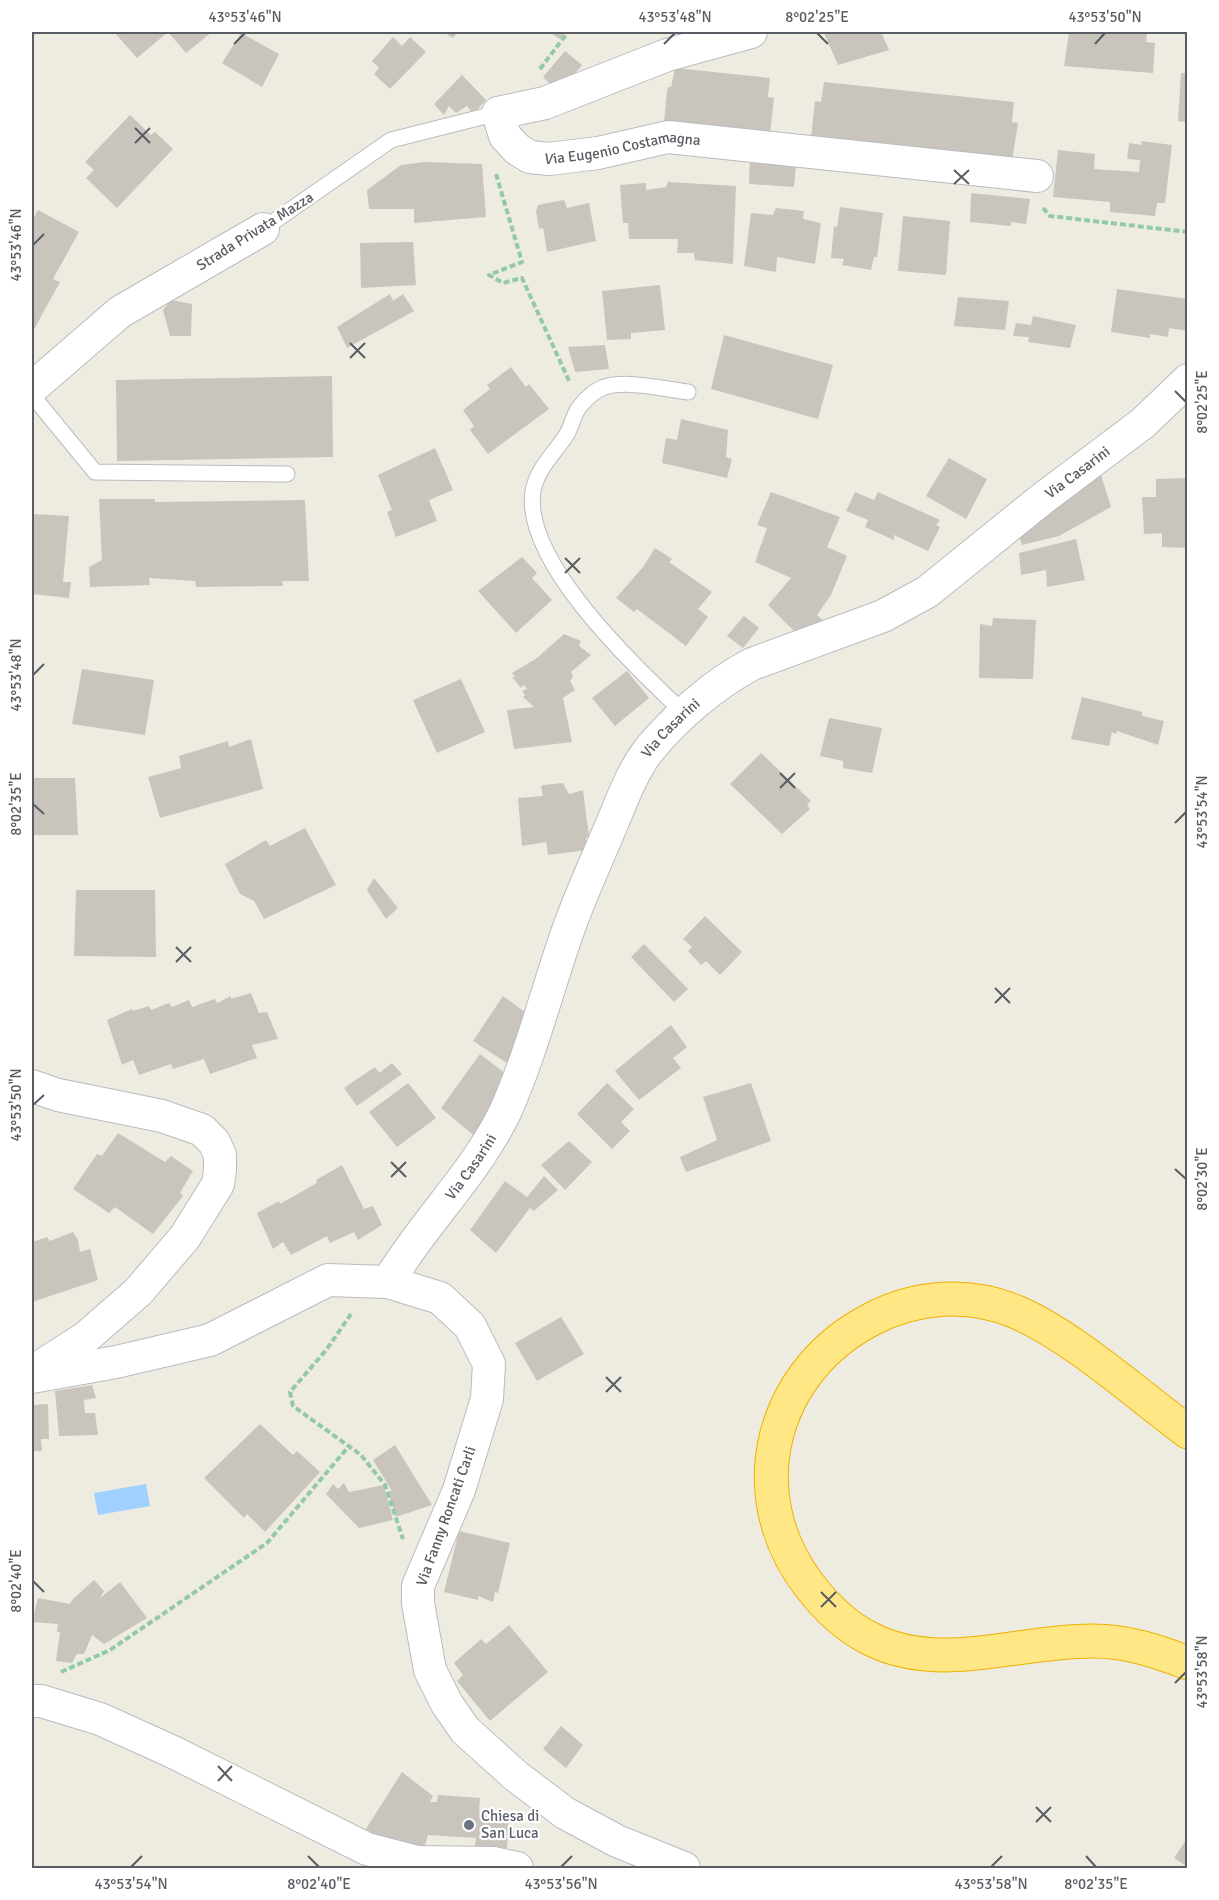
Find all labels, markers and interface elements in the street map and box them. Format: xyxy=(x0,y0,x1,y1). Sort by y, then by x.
text: 43°53'46"N xyxy=(208,8,282,26)
text: 43°53'48"N xyxy=(638,8,712,26)
text: 8°02'25"E xyxy=(785,8,849,26)
text: 43°53'50"N xyxy=(1068,8,1142,26)
street label: Via Eugenio Costamagna xyxy=(544,128,701,168)
street label: Strada Privata Mazza xyxy=(193,188,317,274)
text: 43°53'46"N xyxy=(7,208,25,282)
text: 8°02'25"E xyxy=(1193,370,1211,434)
street label: Via Casarini xyxy=(1041,442,1113,503)
text: 43°53'48"N xyxy=(7,638,25,712)
street label: Via Casarini xyxy=(637,694,703,761)
text: 8°02'35"E xyxy=(7,772,25,836)
text: 43°53'54"N xyxy=(1193,775,1211,849)
text: 43°53'50"N xyxy=(7,1068,25,1142)
street label: Via Casarini xyxy=(442,1131,500,1203)
text: 8°02'30"E xyxy=(1193,1147,1211,1211)
street label: Via Fanny Roncati Carli xyxy=(412,1444,480,1588)
text: 8°02'40"E xyxy=(7,1549,25,1613)
text: 43°53'58"N xyxy=(1193,1635,1211,1709)
place label: Chiesa di San Luca xyxy=(481,1807,539,1842)
marker: Chiesa di San Luca xyxy=(462,1818,476,1832)
text: 43°53'54"N xyxy=(94,1875,168,1893)
text: 8°02'40"E xyxy=(287,1875,351,1893)
text: 43°53'56"N xyxy=(524,1875,598,1893)
text: 43°53'58"N xyxy=(954,1875,1028,1893)
text: 8°02'35"E xyxy=(1064,1875,1128,1893)

